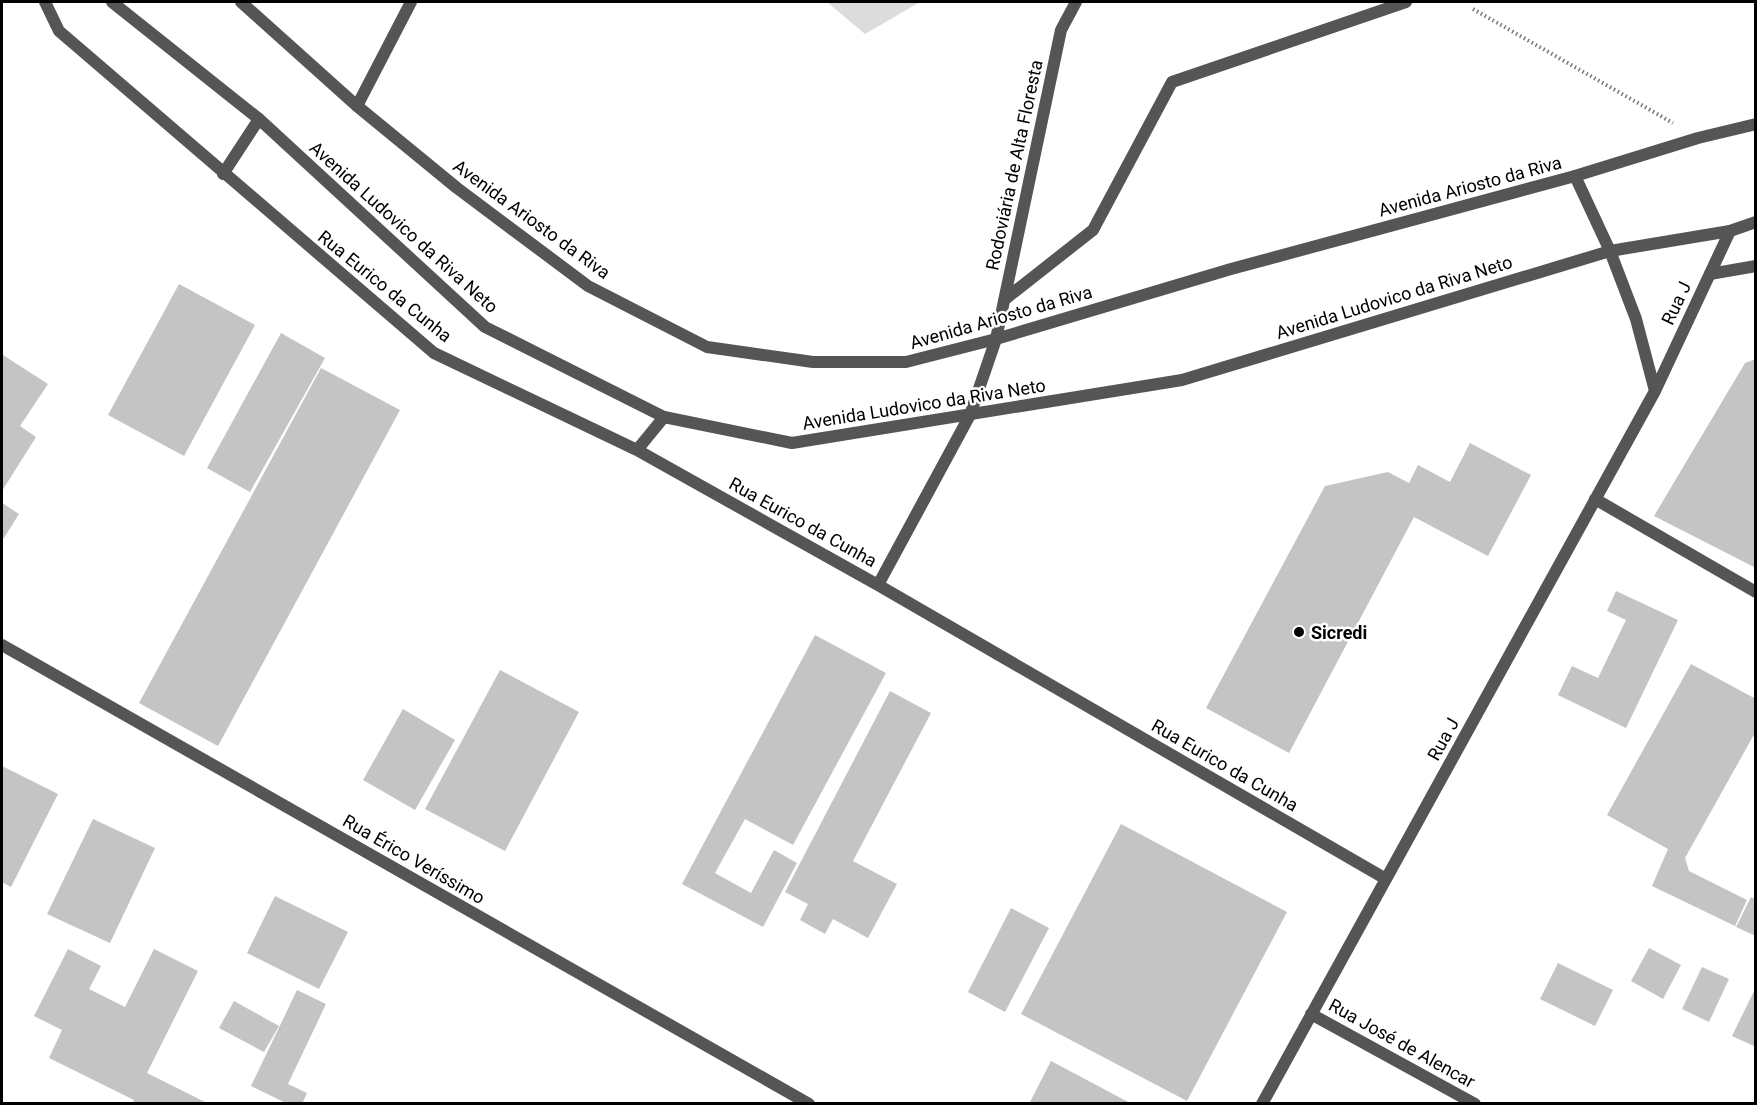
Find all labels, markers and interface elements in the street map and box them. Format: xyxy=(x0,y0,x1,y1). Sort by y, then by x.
street label: Rodoviária de Alta Floresta xyxy=(981,58,1047,272)
street label: Avenida Ludovico da Riva Neto xyxy=(306,137,502,317)
street label: Avenida Ariosto da Riva xyxy=(1376,151,1564,221)
street label: Avenida Ariosto da Riva xyxy=(450,155,614,283)
street label: Rua Eurico da Cunha xyxy=(314,226,456,346)
street label: Avenida Ludovico da Riva Neto xyxy=(1273,251,1515,343)
street label: Rua J xyxy=(1657,278,1695,328)
street label: Avenida Ariosto da Riva xyxy=(907,281,1095,353)
street label: Avenida Ludovico da Riva Neto xyxy=(801,374,1047,434)
street label: Rua Eurico da Cunha xyxy=(725,473,881,571)
place label: Sicredi xyxy=(1311,622,1367,643)
marker: Sicredi xyxy=(1292,625,1306,639)
street label: Rua J xyxy=(1423,714,1463,764)
street label: Rua Eurico da Cunha xyxy=(1148,715,1302,815)
street label: Rua Érico Veríssimo xyxy=(339,810,489,908)
street label: Rua José de Alencar xyxy=(1325,994,1479,1092)

